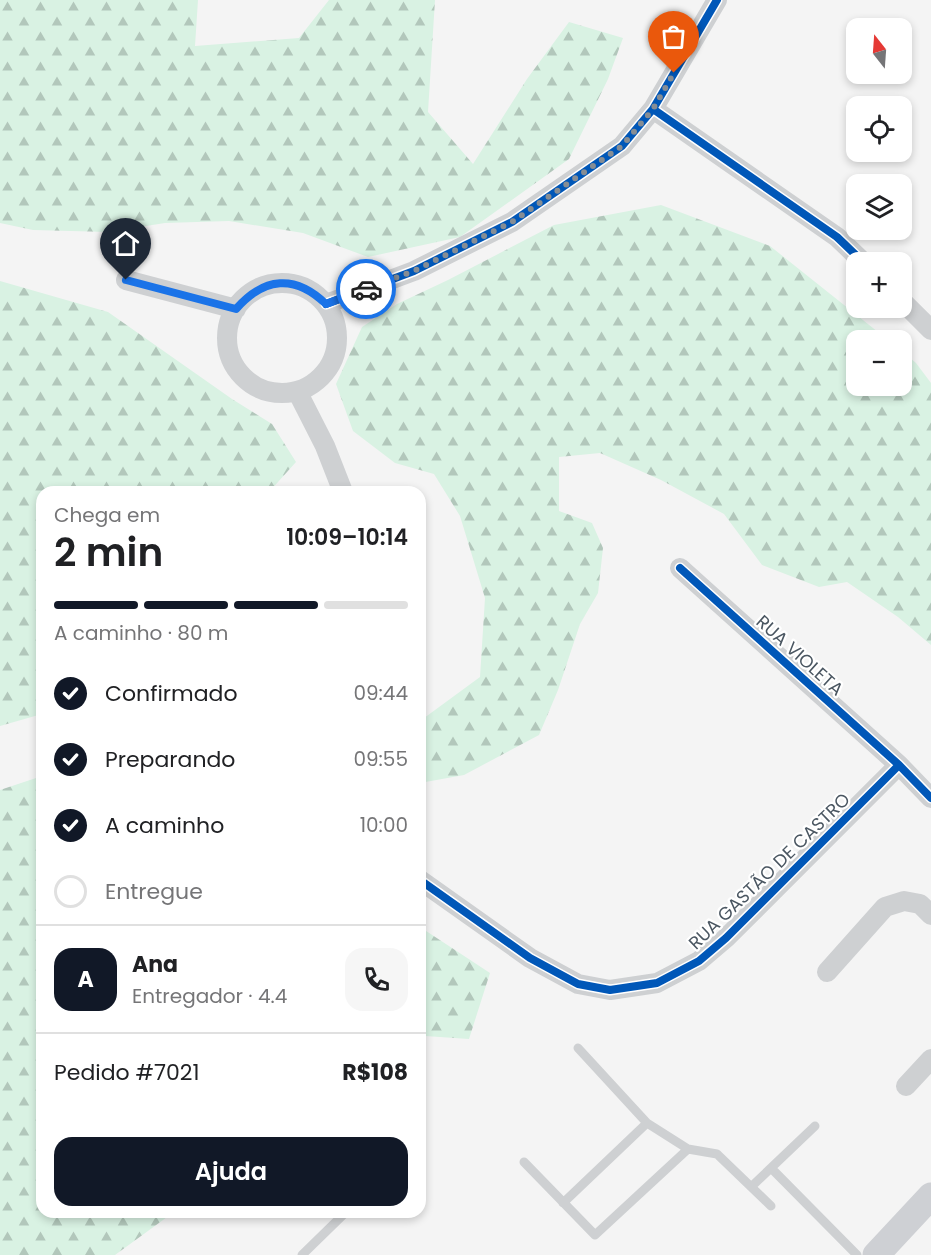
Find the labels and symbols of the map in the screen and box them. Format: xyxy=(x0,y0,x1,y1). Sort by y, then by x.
pin xyxy=(648,11,699,73)
north arrow xyxy=(846,18,912,84)
pin xyxy=(100,218,151,280)
courier xyxy=(336,259,396,319)
street label: RUA VIOLETA xyxy=(751,609,849,701)
street label: RUA GASTÃO DE CASTRO xyxy=(683,787,855,955)

